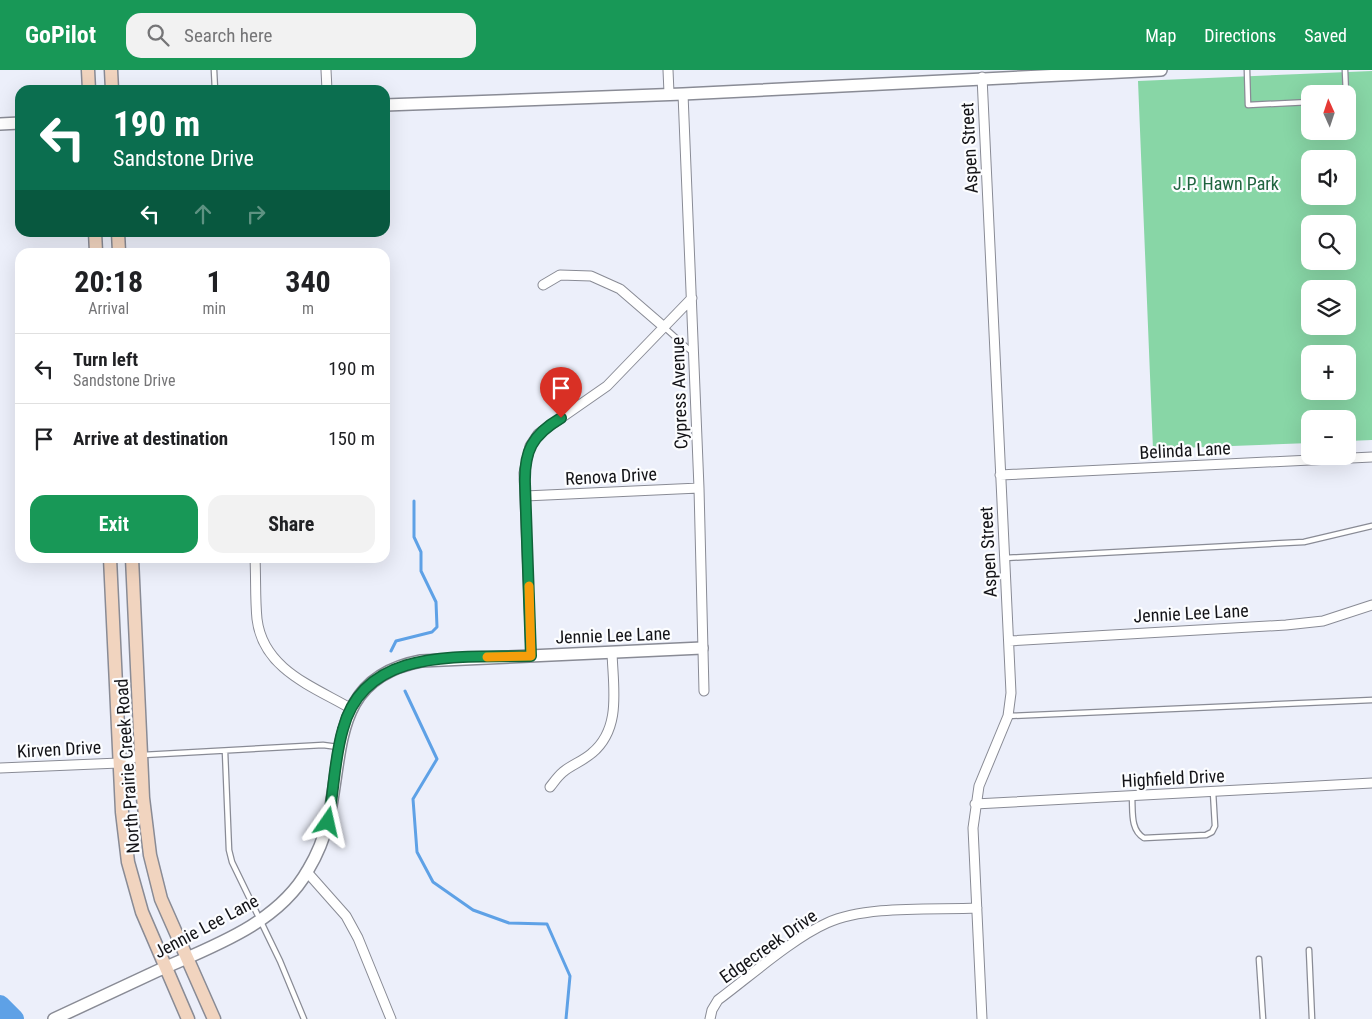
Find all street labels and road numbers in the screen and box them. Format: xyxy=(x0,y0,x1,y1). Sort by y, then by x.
street label: Aspen Street xyxy=(956,102,982,194)
street label: Cypress Avenue xyxy=(667,336,691,450)
street label: Belinda Lane xyxy=(1139,437,1231,463)
street label: Renova Drive xyxy=(565,463,657,489)
street label: Aspen Street xyxy=(975,506,1001,598)
street label: Jennie Lee Lane xyxy=(1133,600,1249,626)
street label: Jennie Lee Lane xyxy=(555,622,671,648)
street label: North Prairie Creek Road xyxy=(110,678,144,854)
street label: Kirven Drive xyxy=(16,736,102,762)
street label: Highfield Drive xyxy=(1121,765,1225,791)
street label: Jennie Lee Lane xyxy=(150,890,262,962)
street label: Edgecreek Drive xyxy=(715,905,821,987)

